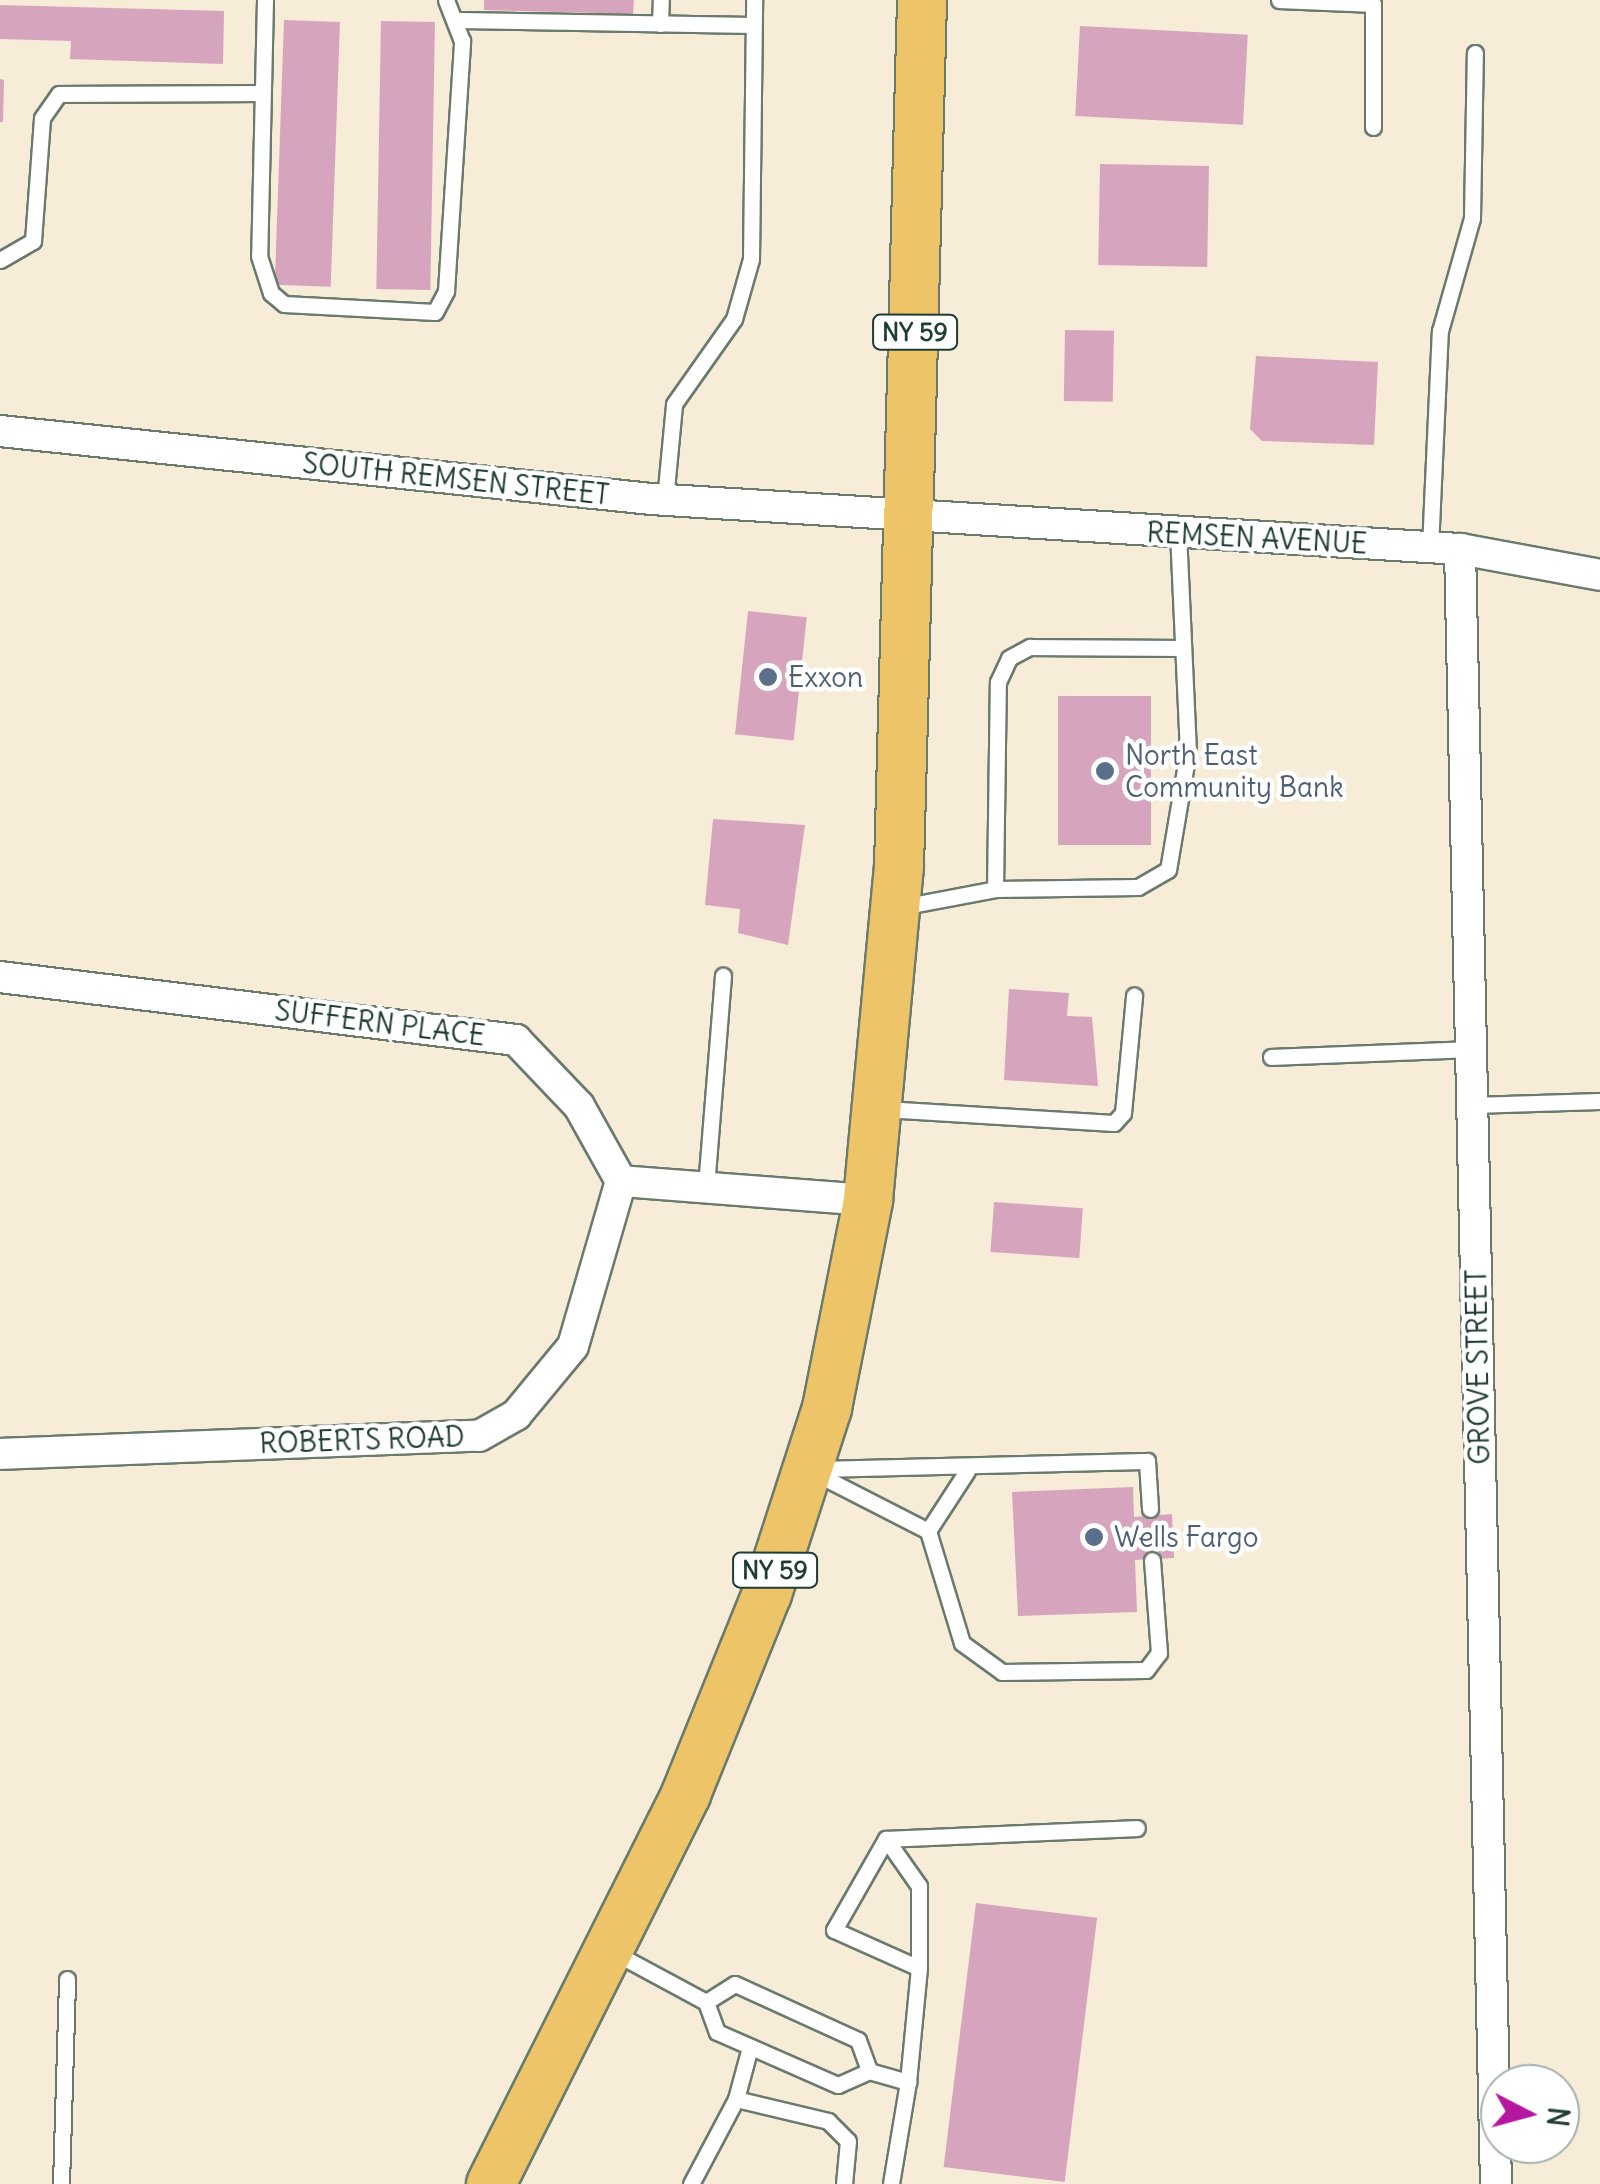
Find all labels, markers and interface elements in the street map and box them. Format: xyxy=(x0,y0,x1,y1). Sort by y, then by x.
road number: NY 59 xyxy=(870,312,960,352)
street label: SOUTH REMSEN STREET xyxy=(301,446,611,512)
street label: REMSEN AVENUE xyxy=(1146,515,1368,561)
place label: Exxon xyxy=(788,660,863,694)
marker: Exxon xyxy=(757,666,779,688)
place label: North East Community Bank xyxy=(1125,738,1344,804)
marker: North East Community Bank xyxy=(1094,760,1116,782)
street label: SUFFERN PLACE xyxy=(273,993,487,1053)
street label: GROVE STREET xyxy=(1459,1269,1497,1465)
street label: ROBERTS ROAD xyxy=(259,1420,465,1460)
place label: Wells Fargo xyxy=(1114,1520,1258,1554)
marker: Wells Fargo xyxy=(1083,1526,1105,1548)
road number: NY 59 xyxy=(730,1550,820,1590)
north arrow xyxy=(1480,2064,1580,2164)
text: N xyxy=(1539,2105,1577,2128)

